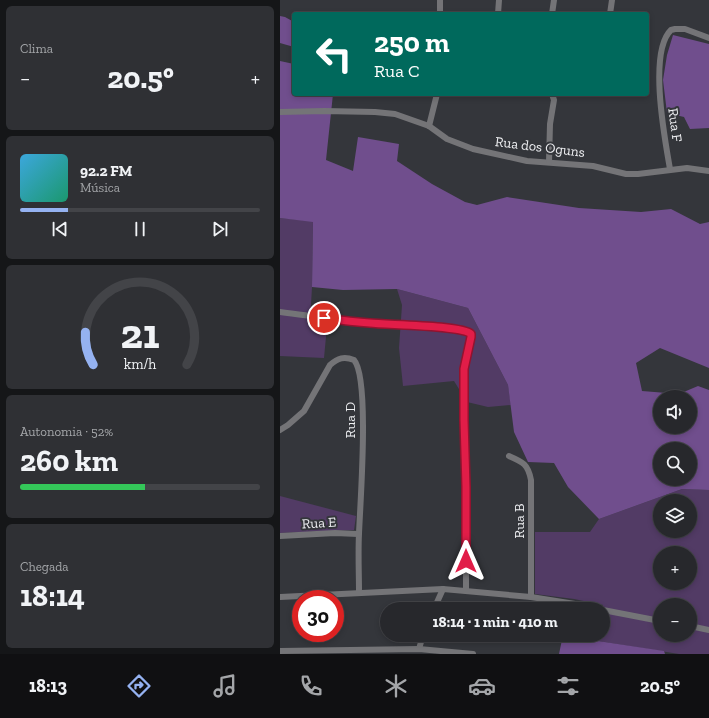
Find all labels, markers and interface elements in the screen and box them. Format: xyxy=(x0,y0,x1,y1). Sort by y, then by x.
text: 250 m xyxy=(374,26,450,59)
icon: left xyxy=(308,28,360,80)
text: Clima xyxy=(20,41,53,56)
text: 20.5° xyxy=(107,60,174,96)
text: Rua C xyxy=(374,60,420,82)
text: − xyxy=(20,65,30,92)
text: + xyxy=(251,65,260,92)
street label: Rua F xyxy=(664,107,686,143)
street label: Rua dos Oguns xyxy=(494,133,586,161)
text: 92.2 FM xyxy=(80,162,132,180)
text: Música xyxy=(80,180,120,195)
icon: previous xyxy=(49,218,71,240)
icon: pause xyxy=(129,218,151,240)
icon: next xyxy=(209,218,231,240)
pin xyxy=(307,301,341,335)
icon: arrive xyxy=(313,307,335,329)
text: 21 xyxy=(120,309,160,359)
text: km/h xyxy=(124,356,156,373)
map controls xyxy=(653,390,697,642)
button: sound xyxy=(653,390,697,434)
street label: Rua D xyxy=(342,402,359,438)
text: Autonomia · 52% xyxy=(20,424,113,439)
button: search xyxy=(653,442,697,486)
text: 260 km xyxy=(20,443,118,479)
button: layers xyxy=(653,494,697,538)
street label: Rua B xyxy=(511,504,528,538)
street label: Rua E xyxy=(301,514,337,532)
position arrow xyxy=(445,540,487,582)
button: + xyxy=(653,546,697,590)
text: Chegada xyxy=(20,559,69,574)
text: 18:14 xyxy=(20,578,85,614)
speed limit sign: 30 xyxy=(292,590,344,642)
button: − xyxy=(653,598,697,642)
text: 18:14 · 1 min · 410 m xyxy=(432,613,558,631)
icon: directions xyxy=(125,672,153,700)
icon: music xyxy=(211,672,239,700)
icon: phone xyxy=(297,672,325,700)
icon: climate xyxy=(382,672,410,700)
icon: car xyxy=(468,672,496,700)
icon: filters xyxy=(554,672,582,700)
text: 18:13 xyxy=(29,675,67,697)
text: 20.5° xyxy=(640,675,680,697)

